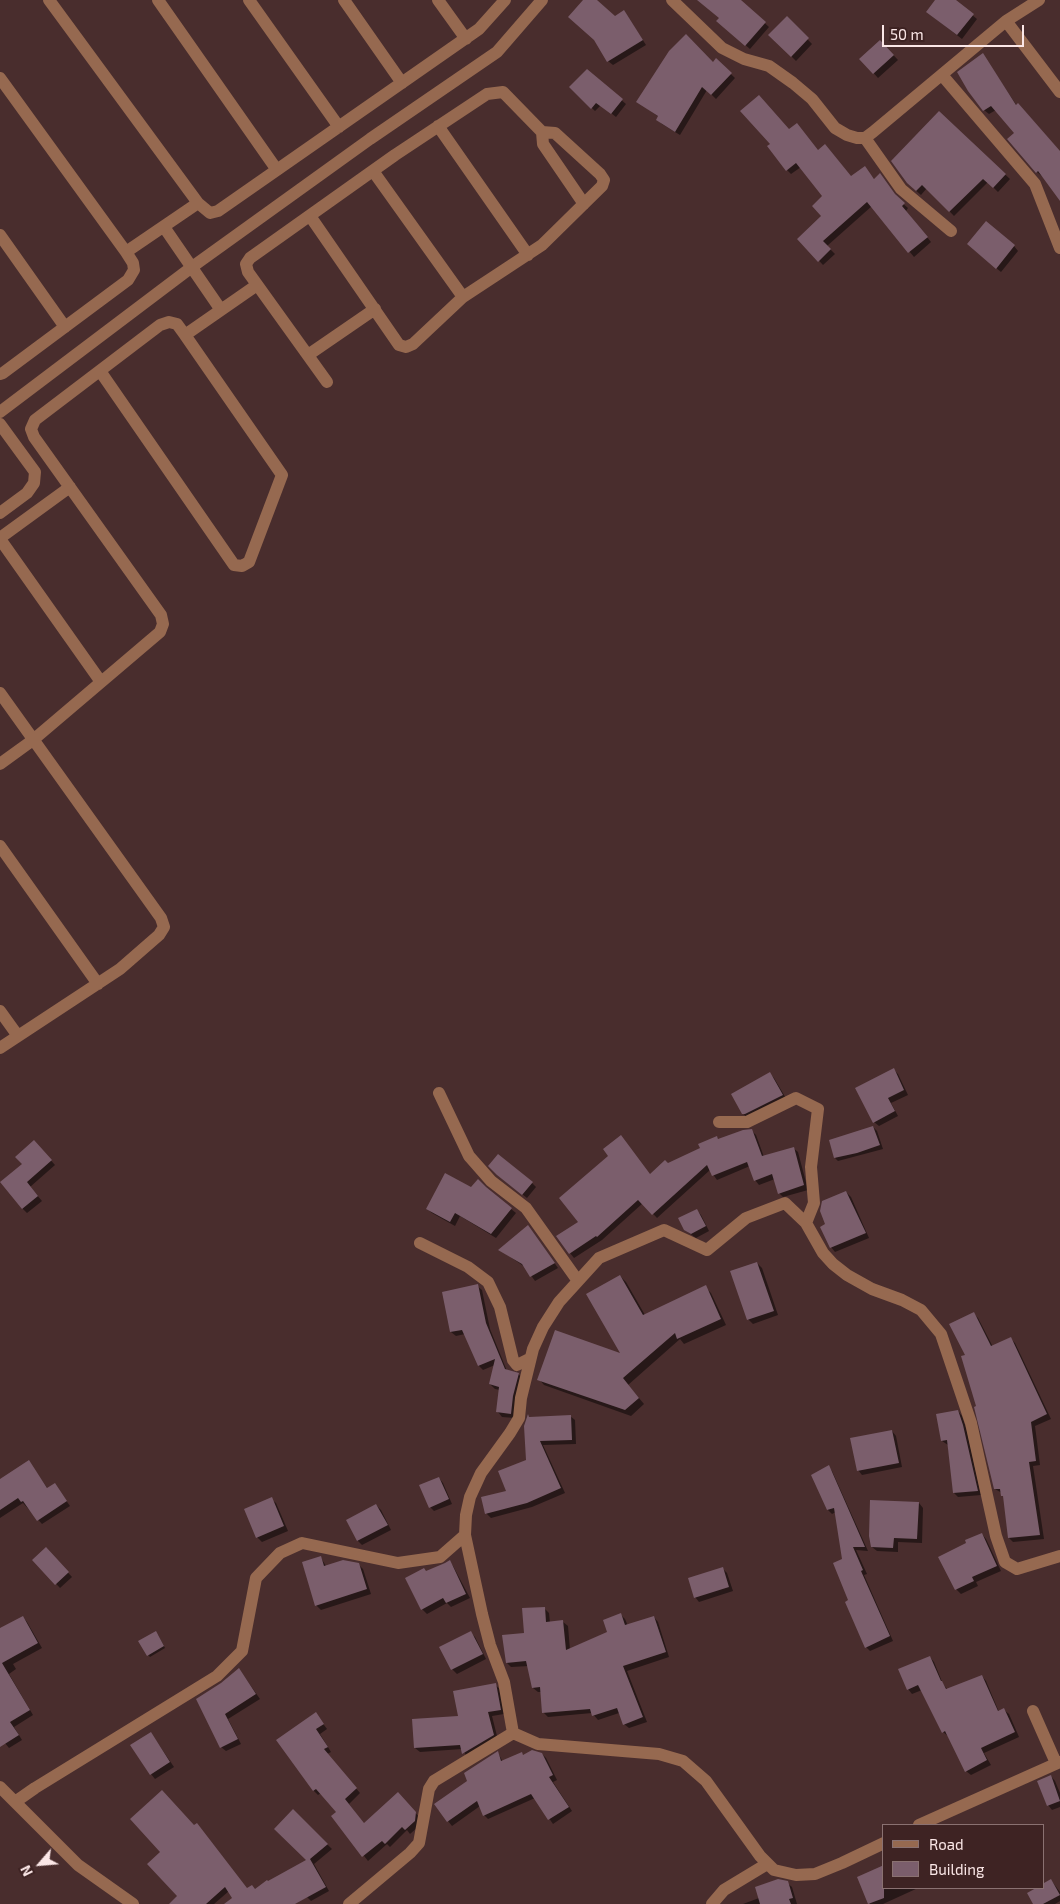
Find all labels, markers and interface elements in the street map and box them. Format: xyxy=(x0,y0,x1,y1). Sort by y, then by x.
scale bar xyxy=(885,15,1028,47)
text: 50 m xyxy=(890,25,924,43)
legend xyxy=(882,1824,1045,1889)
text: Road xyxy=(929,1835,964,1853)
north arrow xyxy=(15,1839,65,1889)
text: Building xyxy=(929,1860,984,1878)
text: N xyxy=(16,1863,36,1879)

